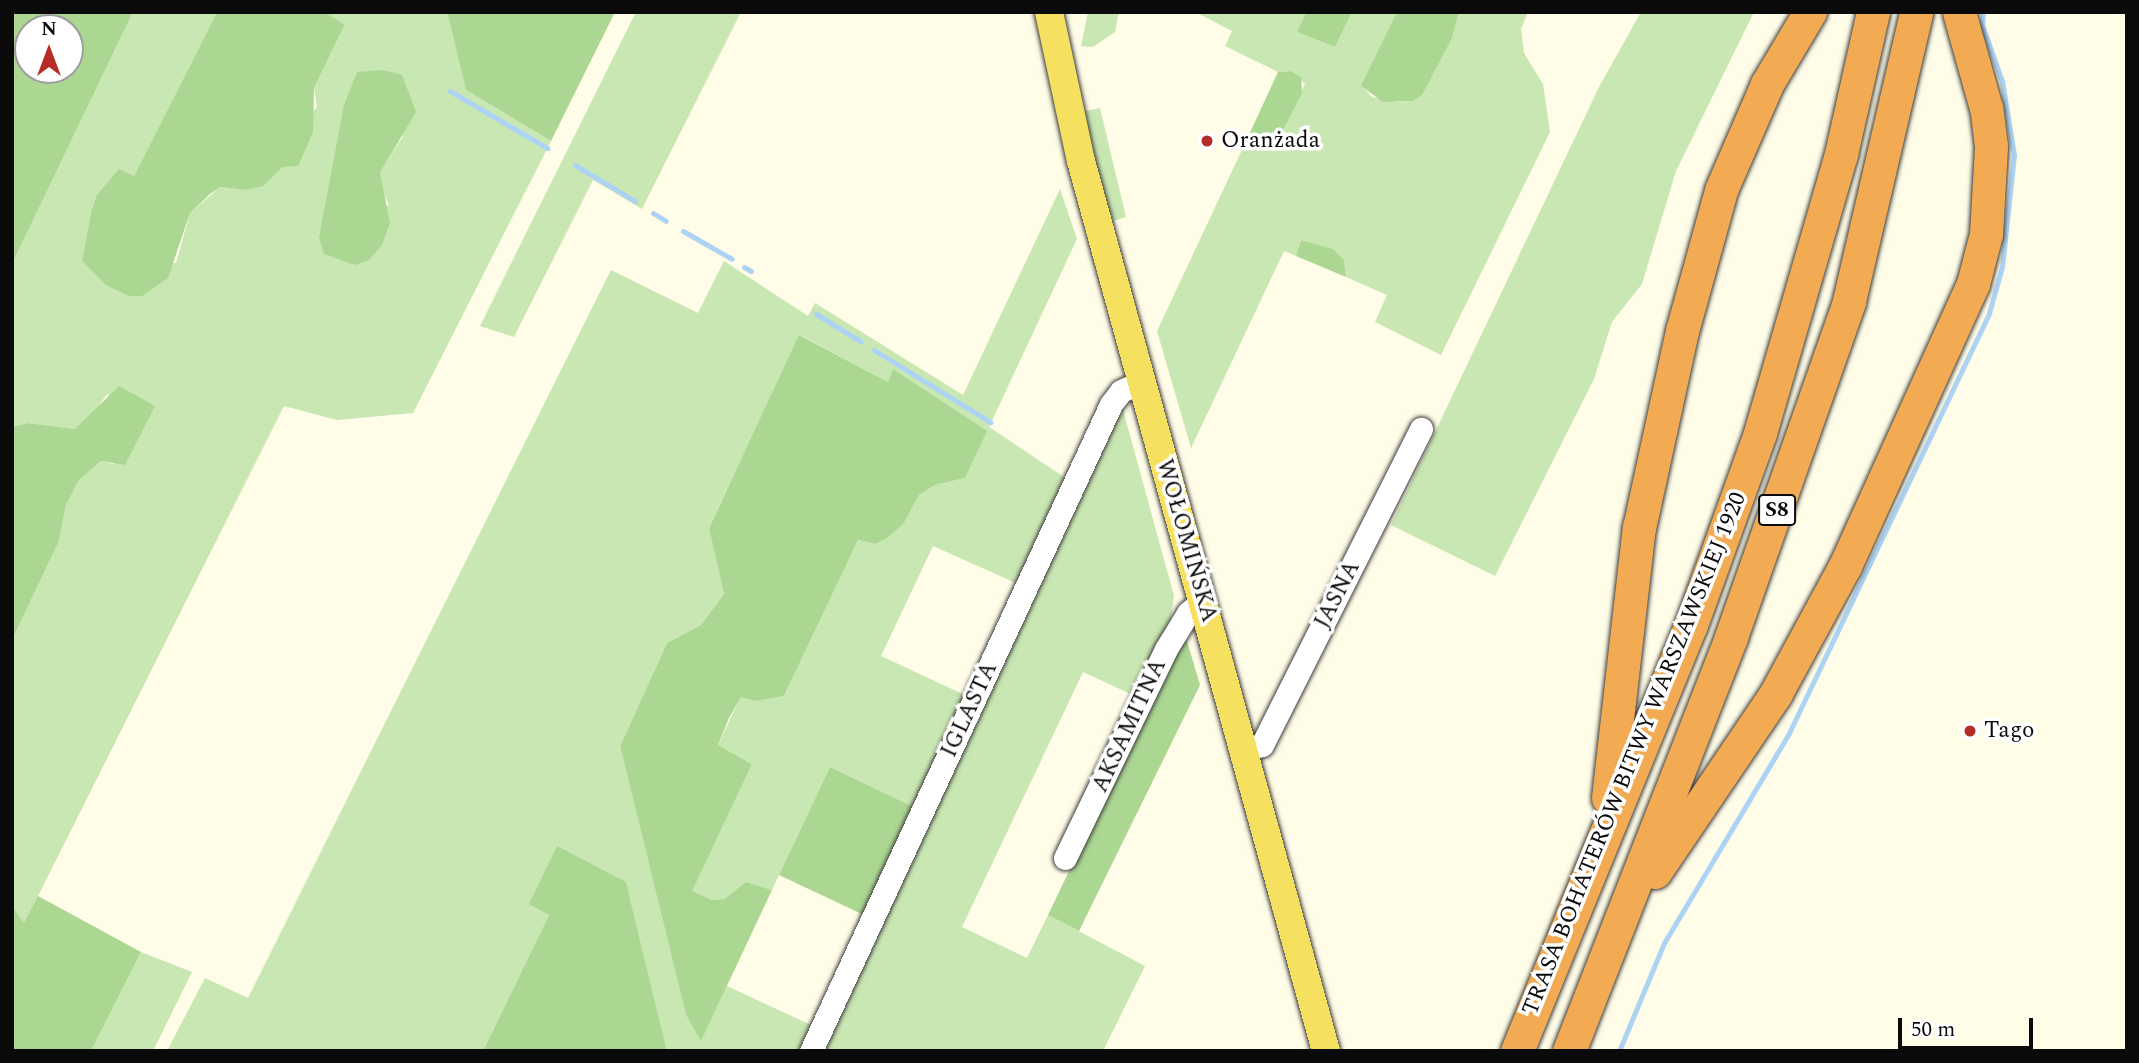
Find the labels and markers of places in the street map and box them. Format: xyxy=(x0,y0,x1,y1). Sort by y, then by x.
place label: Oranżada xyxy=(1221,127,1320,155)
marker: Oranżada xyxy=(1199,133,1215,149)
place label: Tago xyxy=(1984,717,2034,745)
marker: Tago xyxy=(1962,723,1978,739)

